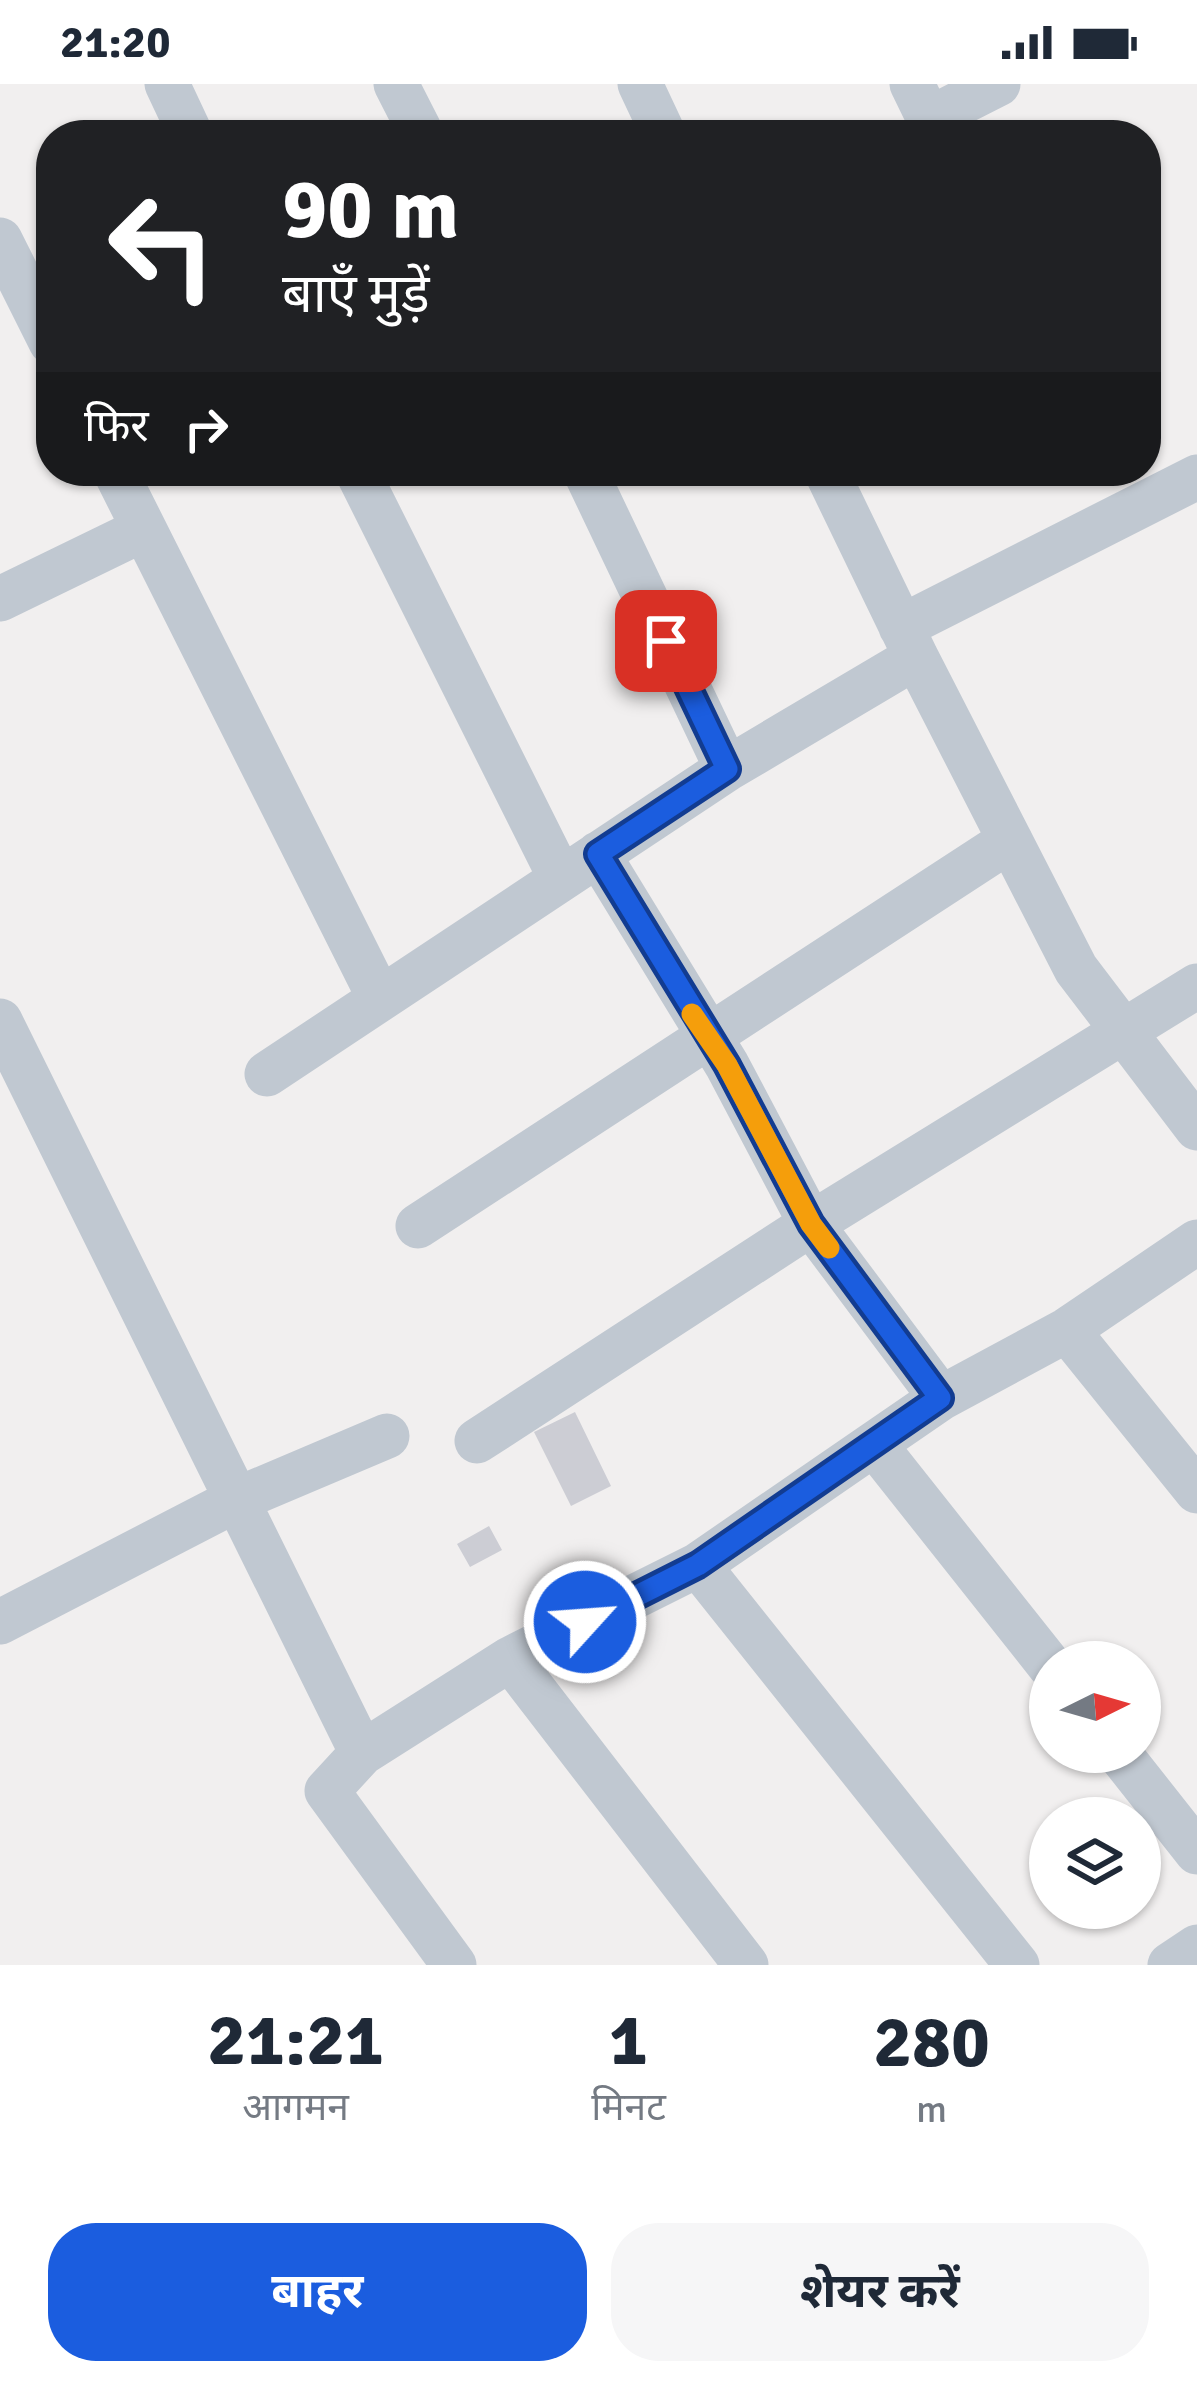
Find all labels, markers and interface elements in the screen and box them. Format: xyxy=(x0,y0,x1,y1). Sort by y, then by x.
text: 21:20 xyxy=(60,15,170,70)
text: 90 m xyxy=(282,158,459,262)
icon: left xyxy=(84,168,240,324)
text: बाएँ मुड़ें xyxy=(282,261,430,328)
icon: right xyxy=(173,396,239,462)
text: फिर xyxy=(84,399,149,454)
pin xyxy=(615,590,717,692)
icon: arrive xyxy=(633,608,699,674)
position arrow xyxy=(522,1559,648,1685)
north arrow xyxy=(1029,1641,1161,1773)
map controls xyxy=(1029,1641,1161,1929)
button: layers xyxy=(1029,1797,1161,1929)
text: 21:21 xyxy=(207,1996,384,2085)
text: 1 xyxy=(609,1996,648,2085)
text: 280 xyxy=(873,1998,990,2087)
text: आगमन xyxy=(242,2083,349,2131)
text: मिनट xyxy=(591,2083,666,2131)
text: m xyxy=(916,2085,947,2133)
button: बाहर xyxy=(48,2223,587,2361)
button: शेयर करें xyxy=(611,2223,1149,2361)

